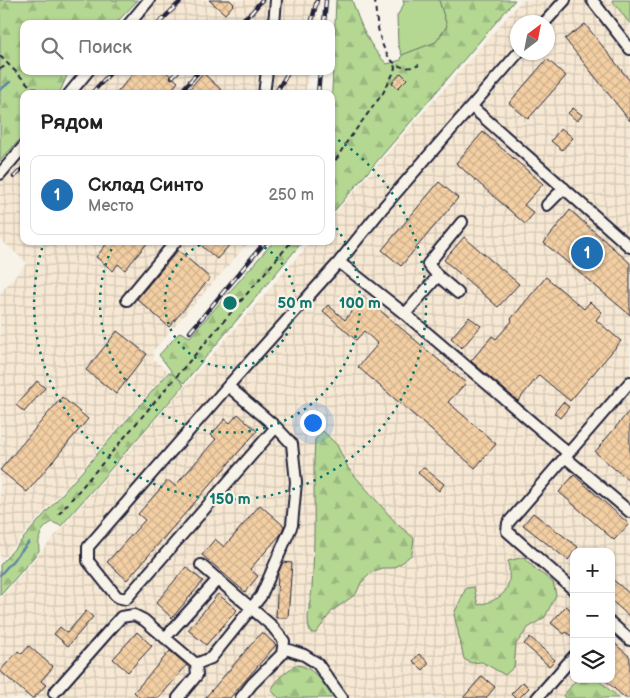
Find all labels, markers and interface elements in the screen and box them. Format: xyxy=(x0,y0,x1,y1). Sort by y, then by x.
north arrow xyxy=(510,15,555,60)
search box xyxy=(20,20,335,75)
icon: search xyxy=(38,34,66,62)
text: Поиск xyxy=(78,36,132,59)
text: Рядом xyxy=(40,110,103,135)
text: Склад Синто xyxy=(88,174,204,197)
text: 1 xyxy=(54,186,60,205)
text: 250 m xyxy=(268,186,314,205)
text: Место xyxy=(88,197,134,216)
pin: 1 xyxy=(571,234,603,272)
centre of rings xyxy=(221,294,239,312)
text: 50 m xyxy=(278,294,313,313)
text: 100 m xyxy=(339,294,381,313)
your location xyxy=(300,410,326,436)
text: 150 m xyxy=(209,490,251,509)
map controls xyxy=(570,548,615,683)
button: + xyxy=(570,548,615,593)
button: − xyxy=(570,593,615,638)
button: layers xyxy=(570,638,615,683)

